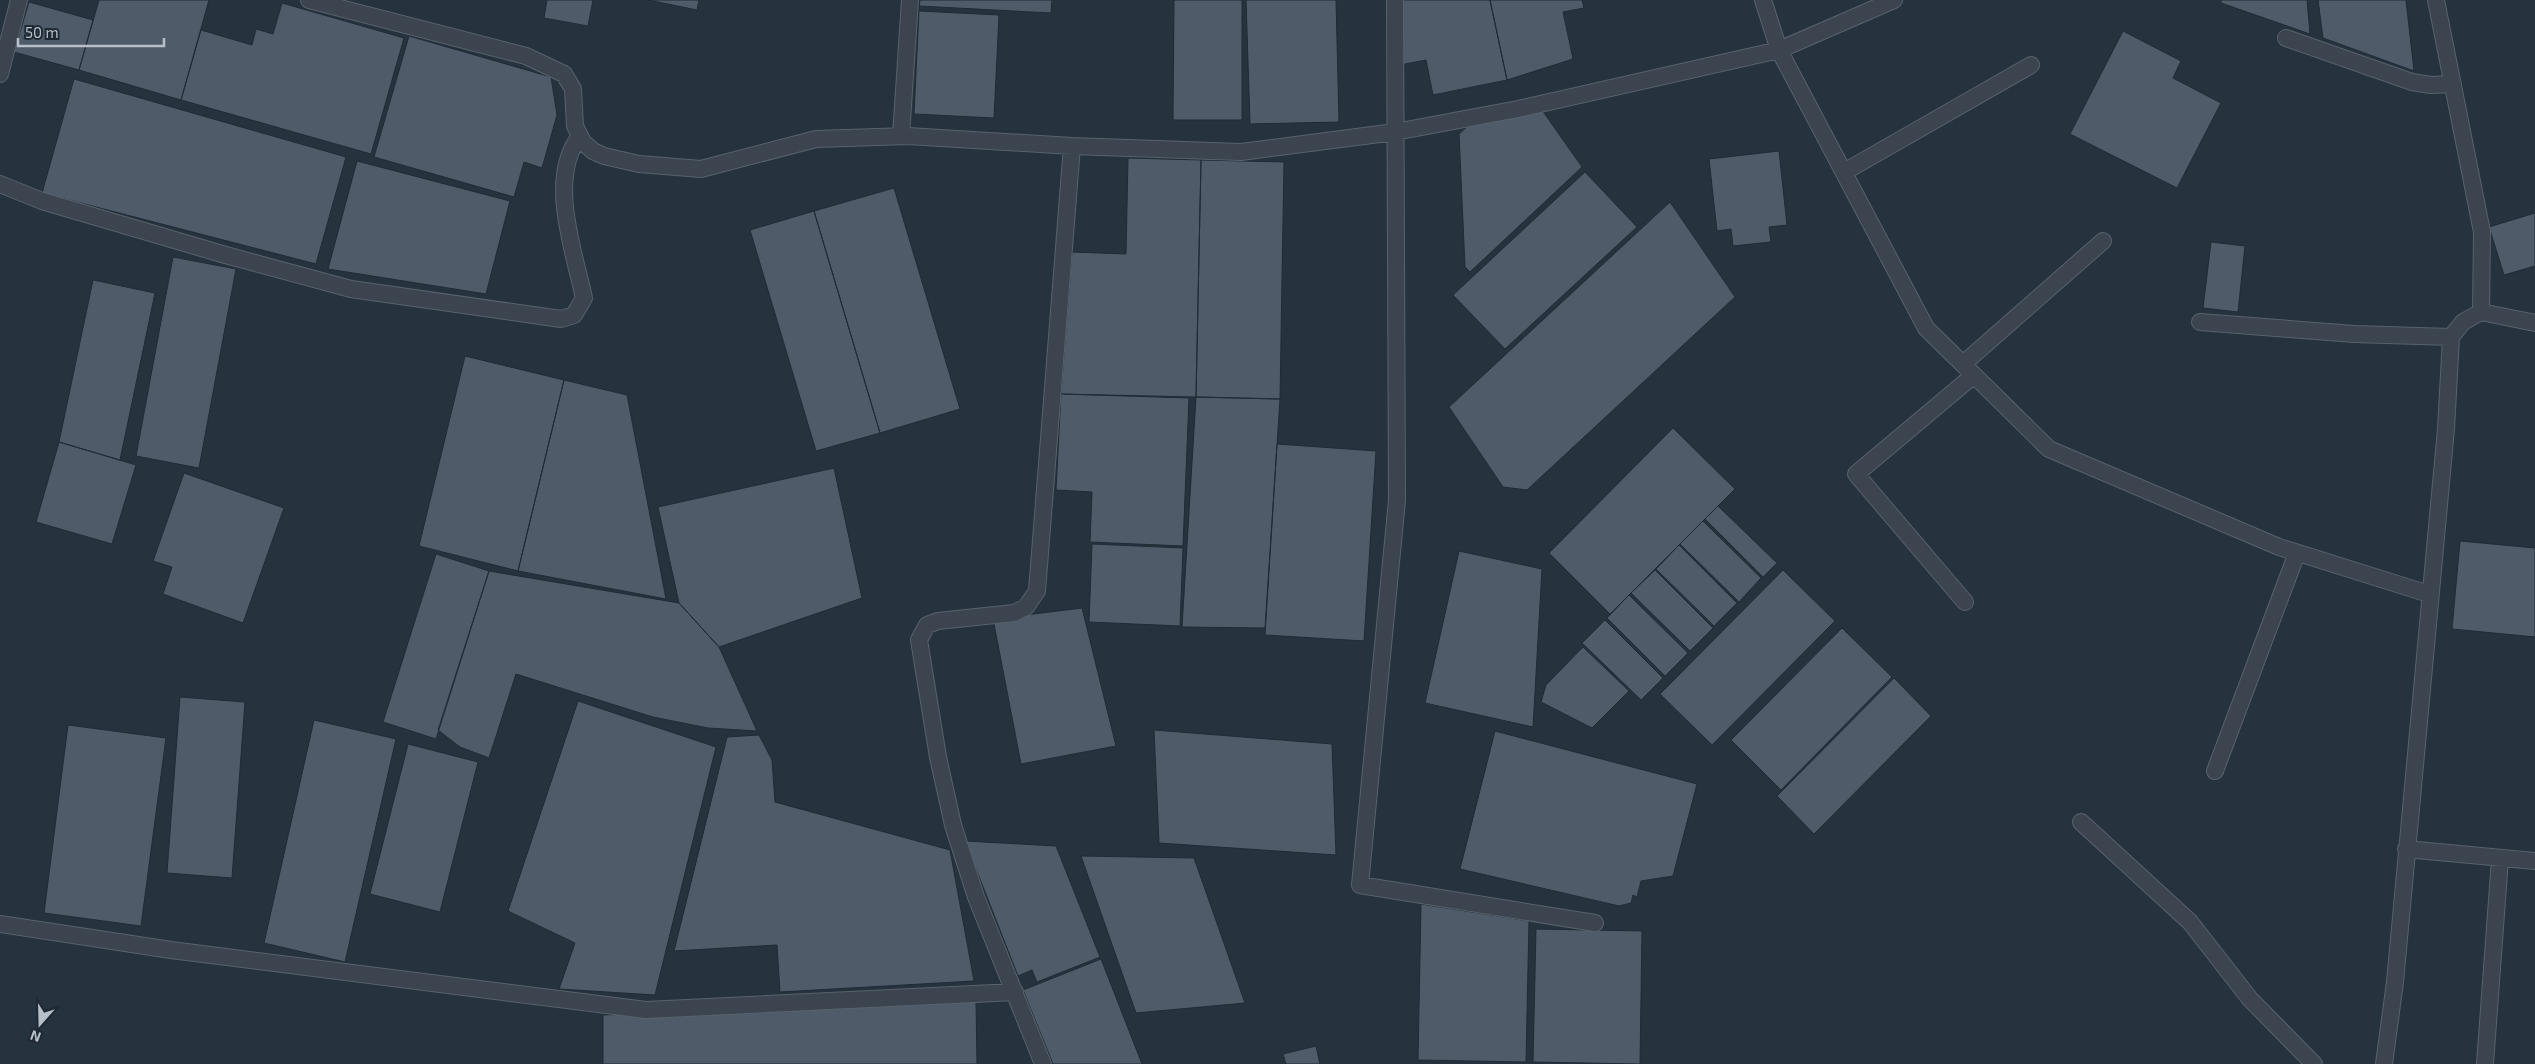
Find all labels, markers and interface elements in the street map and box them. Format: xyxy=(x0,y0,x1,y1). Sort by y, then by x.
scale bar xyxy=(18,15,164,47)
text: 50 m xyxy=(25,23,59,41)
north arrow xyxy=(15,999,65,1049)
text: N xyxy=(28,1027,43,1046)

